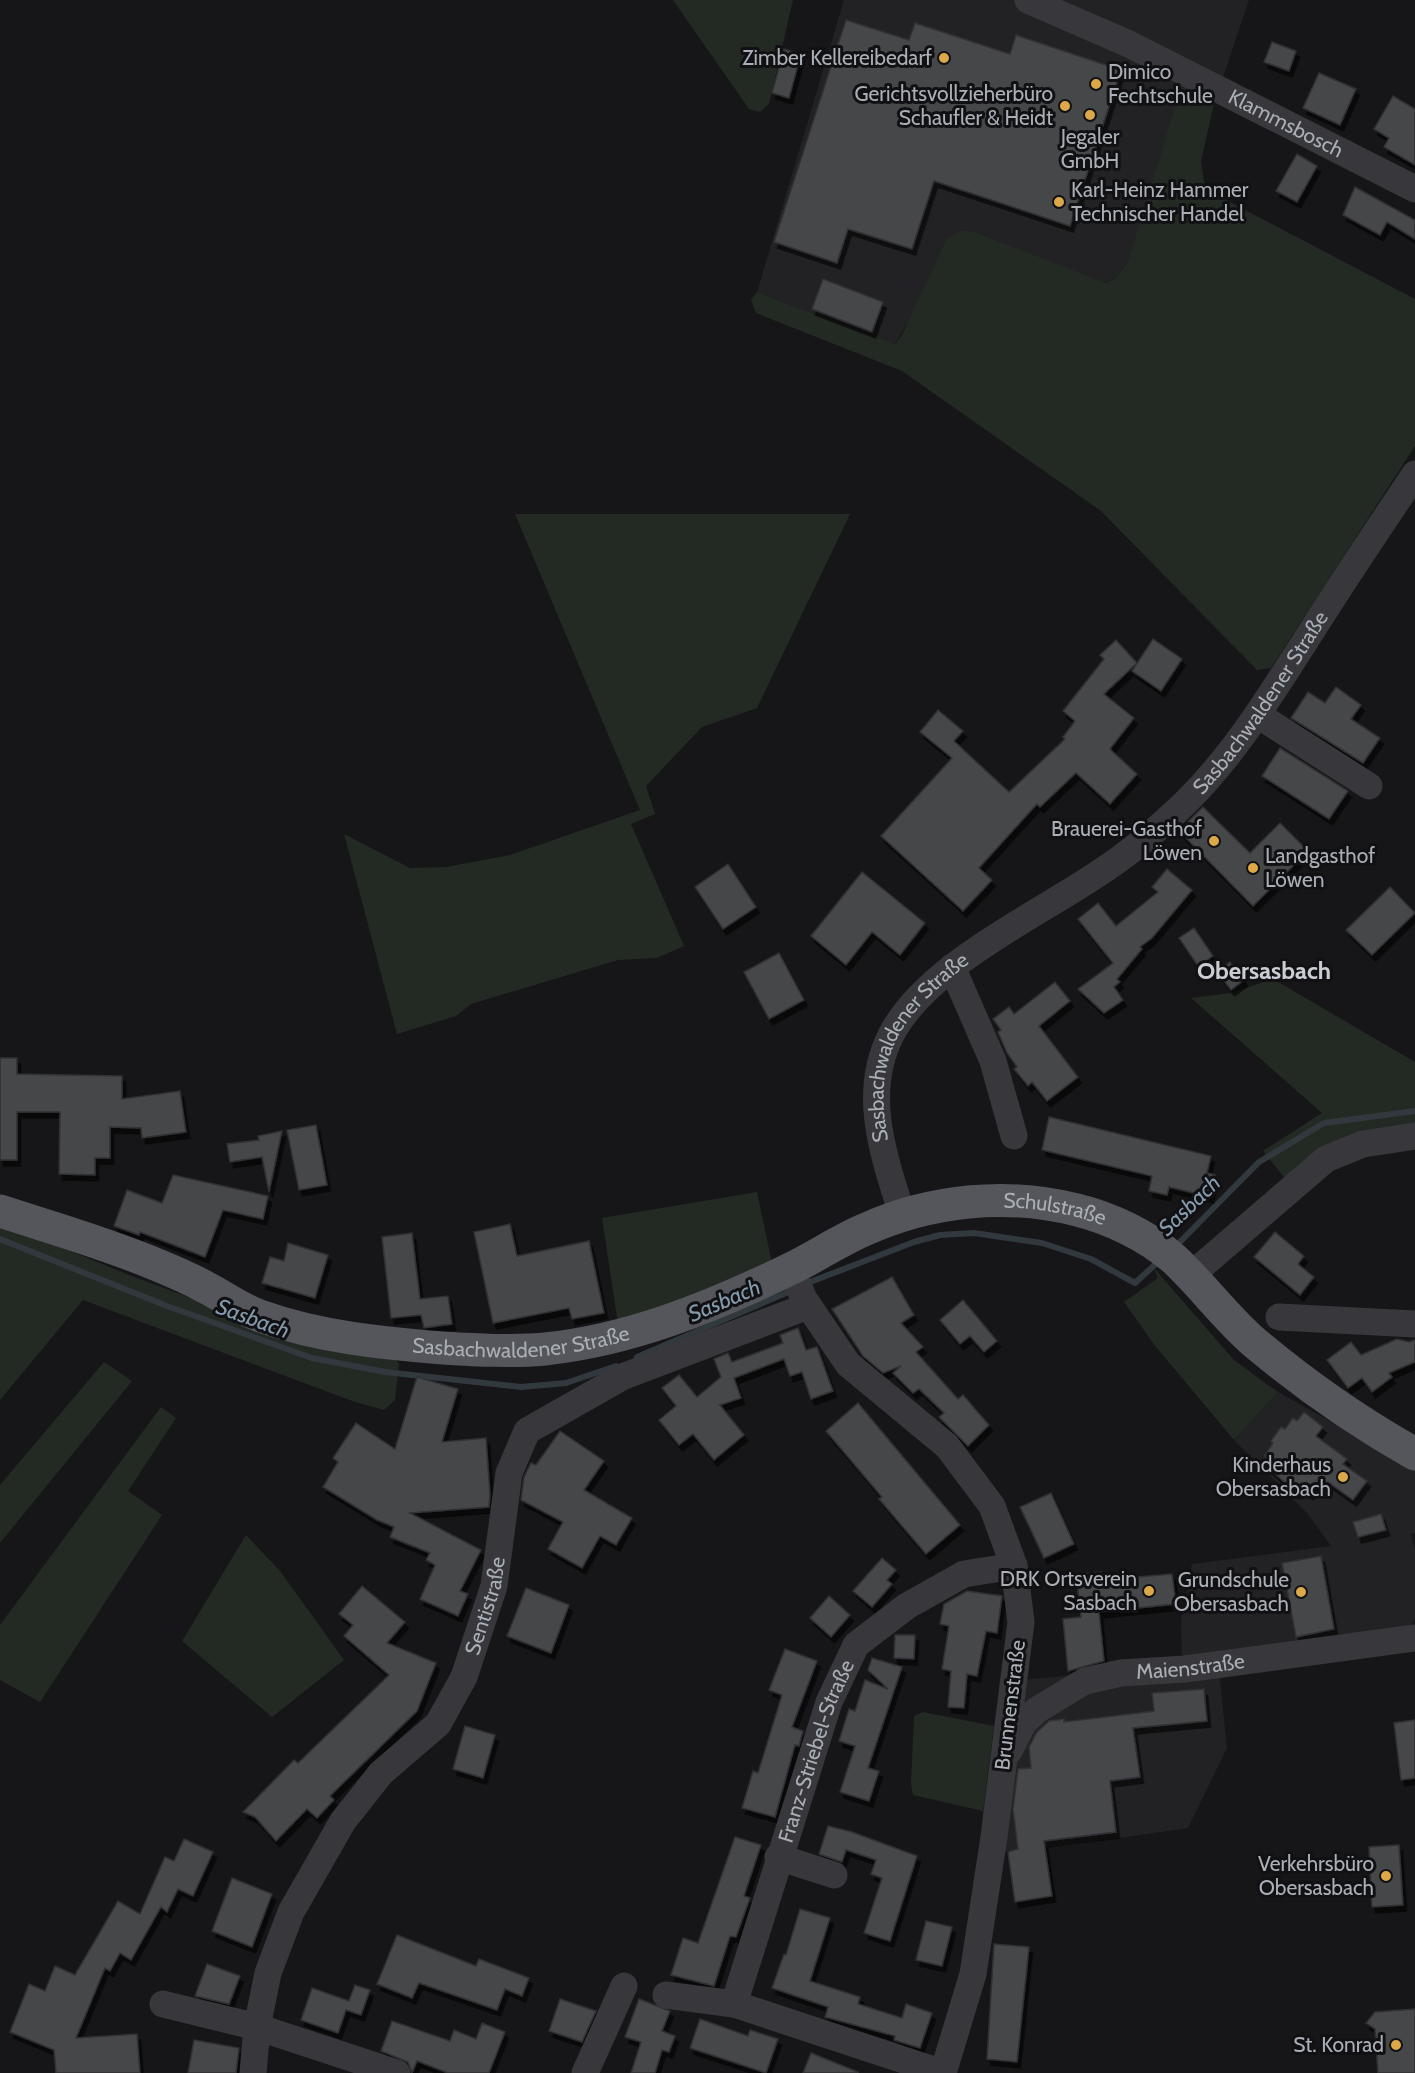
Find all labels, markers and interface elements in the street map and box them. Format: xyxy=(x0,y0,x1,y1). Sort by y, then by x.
place label: Zimber Kellereibedarf xyxy=(742,45,932,70)
marker: Zimber Kellereibedarf xyxy=(937,51,951,65)
place label: Dimico Fechtschule xyxy=(1108,59,1213,108)
marker: Dimico Fechtschule xyxy=(1089,77,1103,91)
place label: Gerichtsvollzieherbüro Schaufler & Heidt xyxy=(855,81,1053,130)
street label: Klammsbosch xyxy=(1224,84,1348,163)
marker: Gerichtsvollzieherbüro Schaufler & Heidt xyxy=(1058,99,1072,113)
marker: Jegaler GmbH xyxy=(1083,108,1097,122)
place label: Jegaler GmbH xyxy=(1060,124,1120,173)
place label: Karl-Heinz Hammer Technischer Handel xyxy=(1071,177,1249,226)
marker: Karl-Heinz Hammer Technischer Handel xyxy=(1052,195,1066,209)
street label: Sasbachwaldener Straße xyxy=(1187,606,1333,799)
place label: Brauerei-Gasthof Löwen xyxy=(1051,816,1202,865)
marker: Brauerei-Gasthof Löwen xyxy=(1207,834,1221,848)
place label: Landgasthof Löwen xyxy=(1265,843,1375,892)
marker: Landgasthof Löwen xyxy=(1246,861,1260,875)
street label: Sasbachwaldener Straße xyxy=(863,947,973,1144)
district label: Obersasbach xyxy=(1197,956,1331,985)
water label: Sasbach xyxy=(1153,1169,1226,1241)
street label: Schulstraße xyxy=(1003,1187,1110,1230)
water label: Sasbach xyxy=(684,1273,764,1328)
water label: Sasbach xyxy=(213,1293,293,1344)
street label: Sasbachwaldener Straße xyxy=(411,1320,632,1363)
place label: Kinderhaus Obersasbach xyxy=(1216,1452,1331,1501)
marker: Kinderhaus Obersasbach xyxy=(1336,1470,1350,1484)
street label: Sentistraße xyxy=(459,1555,510,1658)
place label: DRK Ortsverein Sasbach xyxy=(1000,1566,1137,1615)
place label: Grundschule Obersasbach xyxy=(1174,1567,1289,1616)
marker: DRK Ortsverein Sasbach xyxy=(1142,1584,1156,1598)
marker: Grundschule Obersasbach xyxy=(1294,1585,1308,1599)
street label: Brunnenstraße xyxy=(989,1638,1030,1772)
street label: Maienstraße xyxy=(1135,1648,1246,1684)
street label: Franz-Striebel-Straße xyxy=(773,1655,859,1845)
place label: Verkehrsbüro Obersasbach xyxy=(1258,1851,1374,1900)
marker: Verkehrsbüro Obersasbach xyxy=(1379,1869,1393,1883)
place label: St. Konrad xyxy=(1293,2032,1384,2057)
marker: St. Konrad xyxy=(1389,2038,1403,2052)

